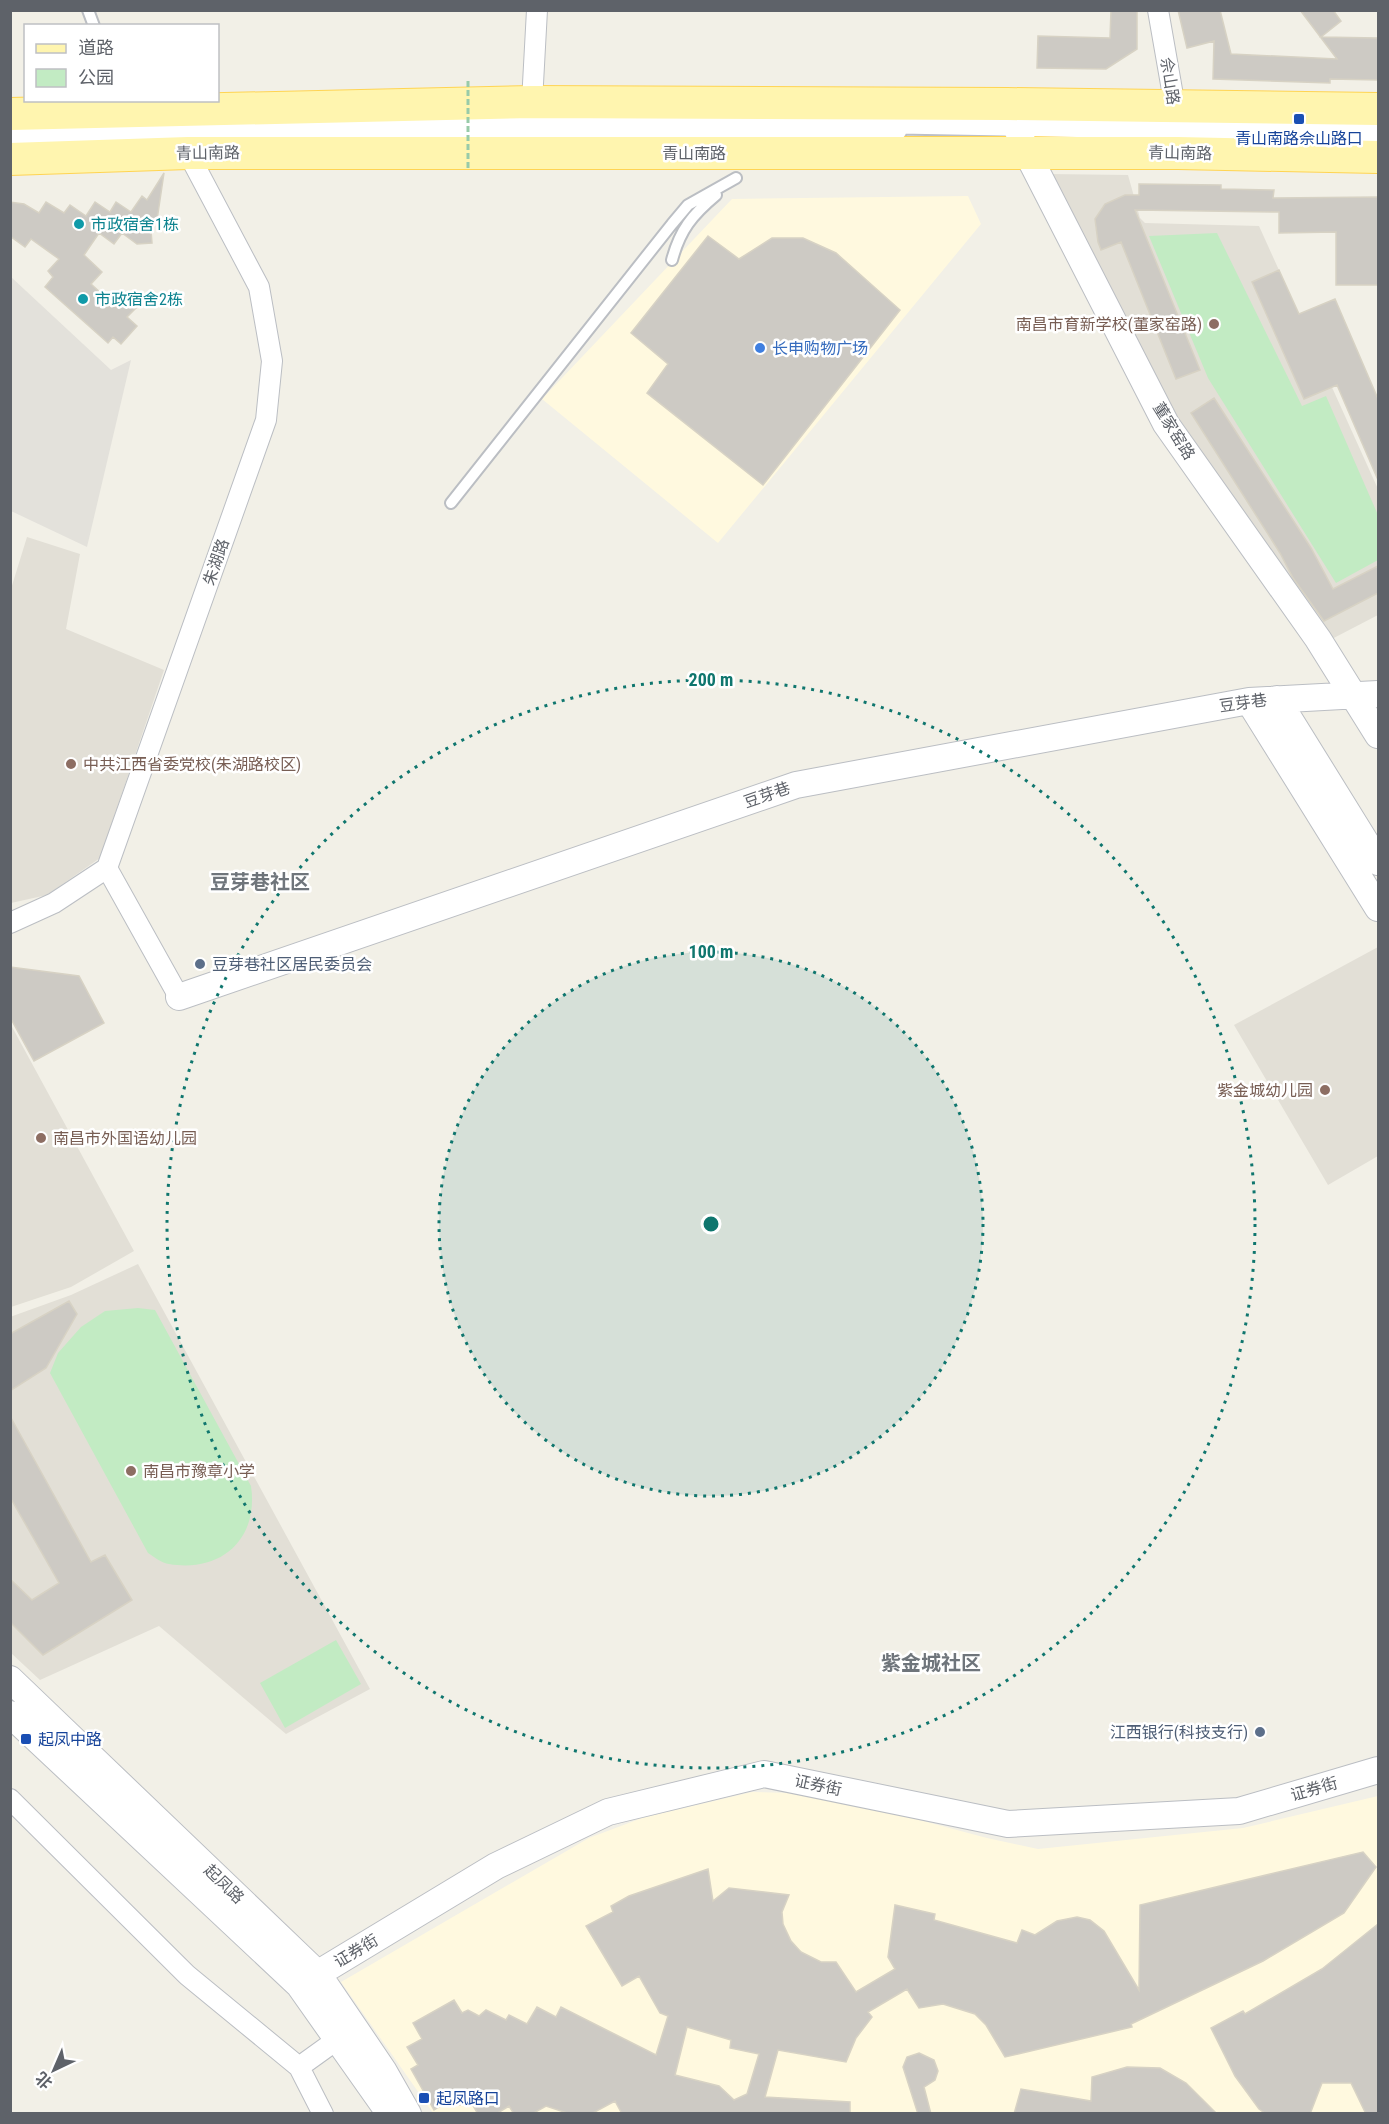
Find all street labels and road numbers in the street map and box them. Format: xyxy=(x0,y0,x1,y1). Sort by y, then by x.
street label: 佘山路 xyxy=(1157,56,1183,106)
street label: 青山南路 xyxy=(176,143,240,163)
street label: 青山南路 xyxy=(1148,143,1212,163)
street label: 青山南路 xyxy=(662,144,726,163)
street label: 董家窑路 xyxy=(1149,399,1199,463)
street label: 朱湖路 xyxy=(199,536,233,588)
street label: 豆芽巷 xyxy=(1218,690,1268,716)
street label: 豆芽巷 xyxy=(741,778,793,812)
street label: 证券街 xyxy=(793,1771,843,1799)
street label: 证券街 xyxy=(1288,1773,1340,1805)
street label: 起凤路 xyxy=(200,1860,248,1908)
street label: 证券街 xyxy=(331,1930,381,1972)

